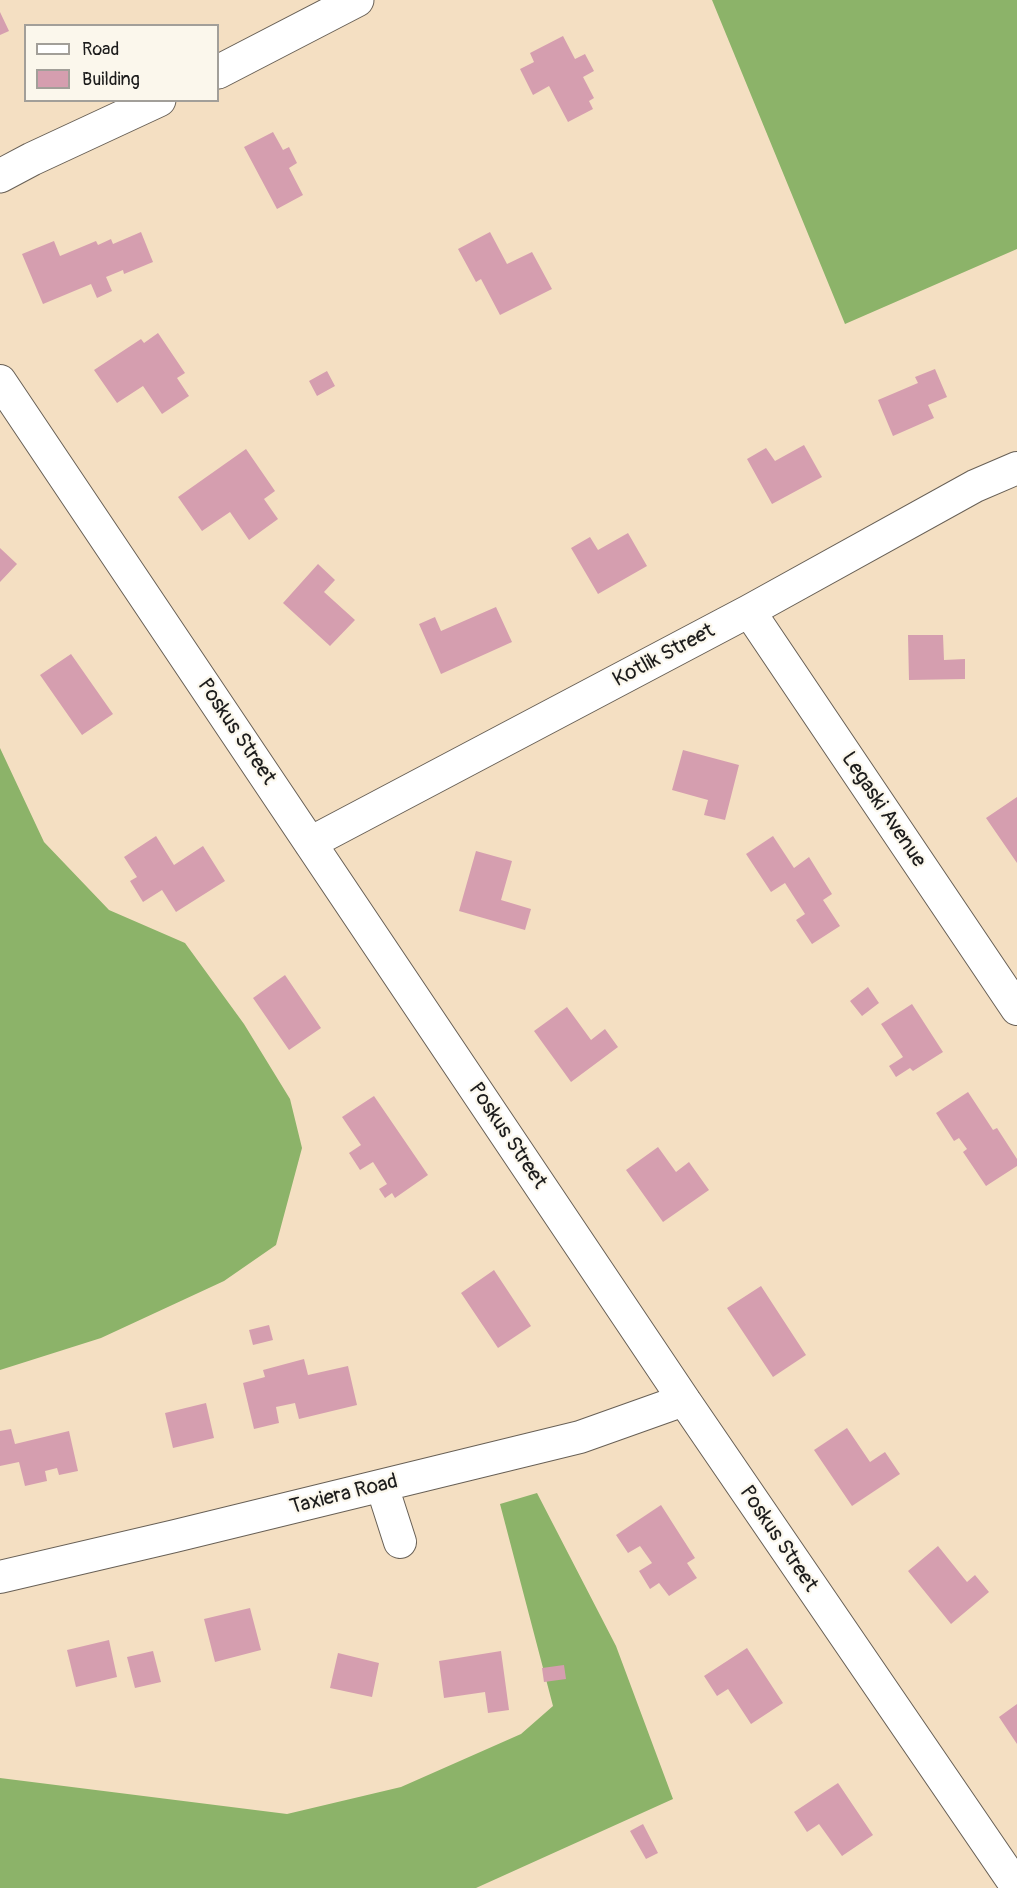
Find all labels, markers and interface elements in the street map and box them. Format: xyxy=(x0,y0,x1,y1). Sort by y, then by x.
legend xyxy=(24,24,219,102)
text: Road xyxy=(82,38,119,61)
text: Building xyxy=(82,68,140,91)
street label: Kotlik Street xyxy=(609,619,719,693)
street label: Poskus Street xyxy=(191,674,281,790)
street label: Legaski Avenue xyxy=(835,748,931,872)
street label: Poskus Street xyxy=(462,1078,552,1194)
street label: Taxiera Road xyxy=(288,1469,400,1521)
street label: Poskus Street xyxy=(733,1481,823,1597)

